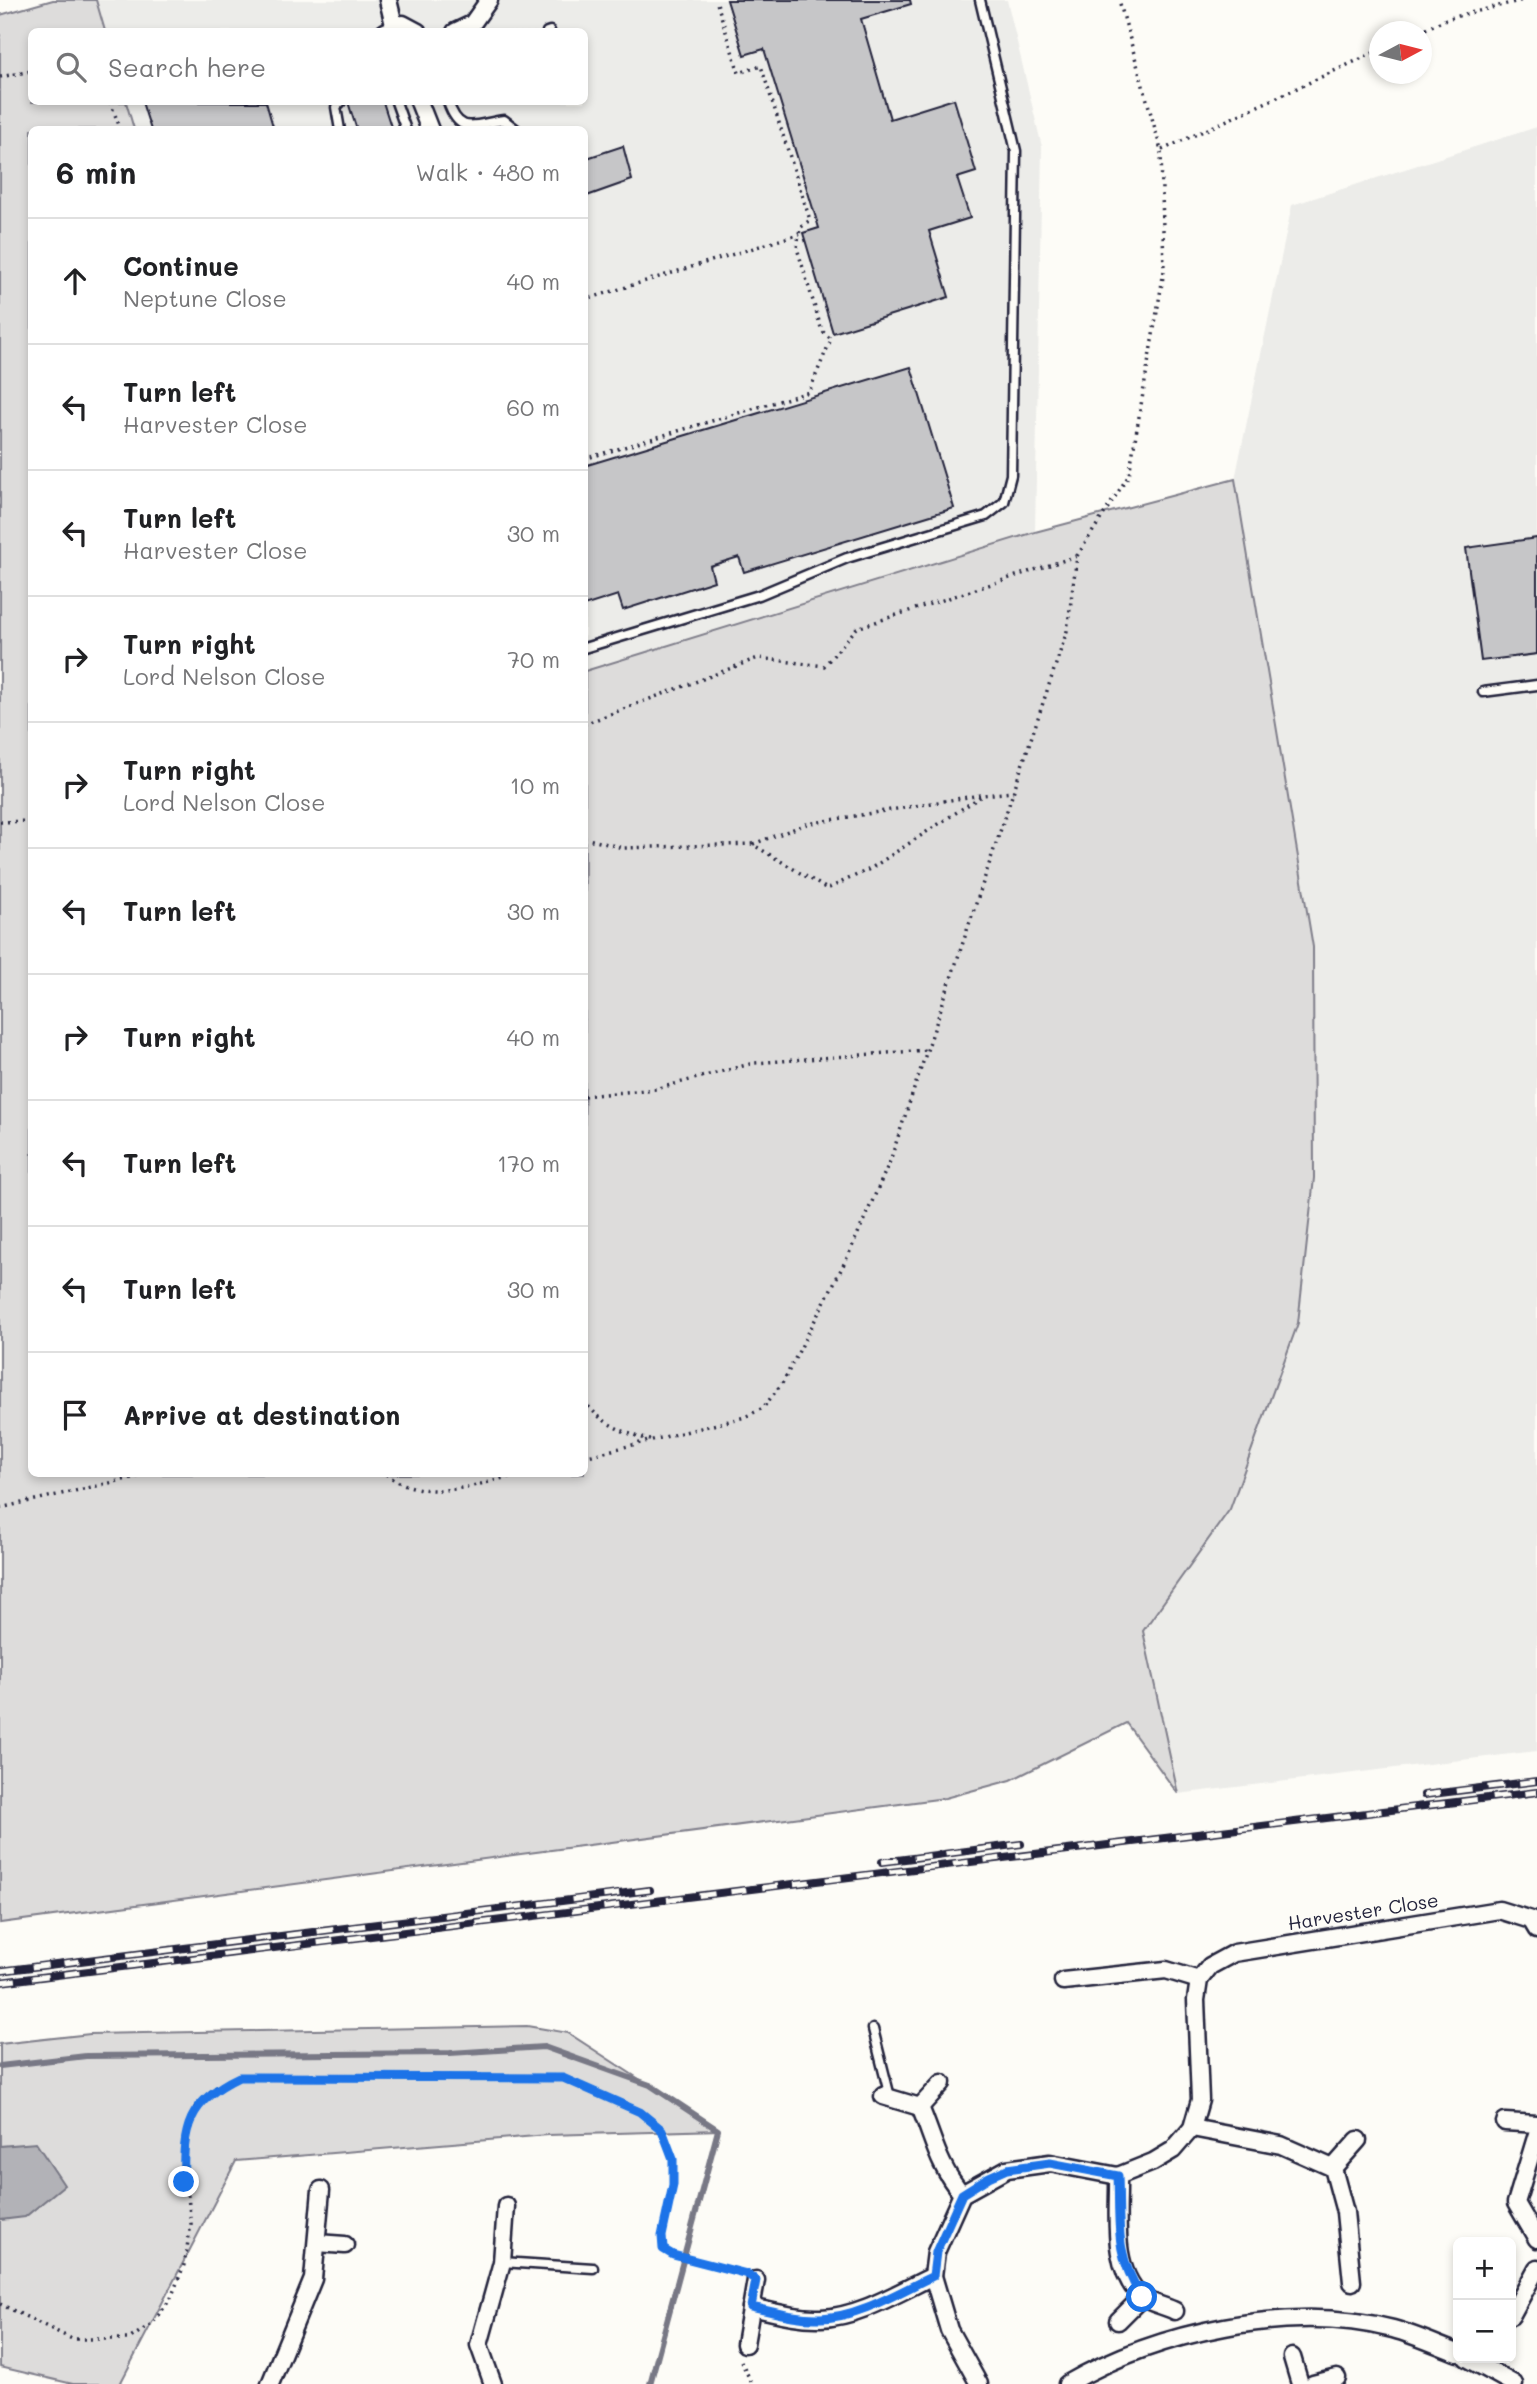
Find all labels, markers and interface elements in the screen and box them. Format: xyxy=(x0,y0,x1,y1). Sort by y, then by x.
north arrow xyxy=(1369,21,1432,84)
search box xyxy=(28,28,588,105)
icon: search xyxy=(52,48,90,86)
text: Search here xyxy=(108,50,266,84)
text: 6 min xyxy=(56,152,136,192)
text: Walk · 480 m xyxy=(415,157,560,187)
text: Continue xyxy=(123,249,239,283)
icon: ahead xyxy=(56,262,94,300)
text: 40 m xyxy=(507,266,560,296)
text: Neptune Close xyxy=(123,283,287,313)
text: Turn left xyxy=(123,375,236,409)
icon: left xyxy=(56,388,94,426)
text: 60 m xyxy=(506,392,560,422)
text: Harvester Close xyxy=(123,409,307,439)
text: Turn left xyxy=(123,501,236,535)
icon: left xyxy=(56,514,94,552)
text: 30 m xyxy=(507,518,560,548)
text: Harvester Close xyxy=(123,535,307,565)
text: Turn right xyxy=(123,627,256,661)
icon: right xyxy=(56,640,94,678)
text: 70 m xyxy=(507,644,560,674)
text: Lord Nelson Close xyxy=(123,661,325,691)
text: Turn right xyxy=(123,753,256,787)
icon: right xyxy=(56,766,94,804)
text: 10 m xyxy=(510,770,560,800)
text: Lord Nelson Close xyxy=(123,787,325,817)
icon: left xyxy=(56,892,94,930)
text: Turn left xyxy=(123,894,236,928)
text: 30 m xyxy=(507,896,560,926)
icon: right xyxy=(56,1018,94,1056)
text: Turn right xyxy=(123,1020,256,1054)
text: 40 m xyxy=(507,1022,560,1052)
icon: left xyxy=(56,1144,94,1182)
text: Turn left xyxy=(123,1146,236,1180)
text: 170 m xyxy=(497,1148,560,1178)
icon: left xyxy=(56,1270,94,1308)
text: Turn left xyxy=(123,1272,236,1306)
text: 30 m xyxy=(507,1274,560,1304)
icon: arrive xyxy=(56,1396,94,1434)
text: Arrive at destination xyxy=(123,1398,400,1432)
street label: Harvester Close xyxy=(1286,1887,1440,1935)
route end xyxy=(168,2166,199,2197)
map controls xyxy=(1453,2237,1516,2363)
button: + xyxy=(1453,2237,1516,2300)
route start xyxy=(1126,2281,1157,2312)
button: − xyxy=(1453,2300,1516,2363)

